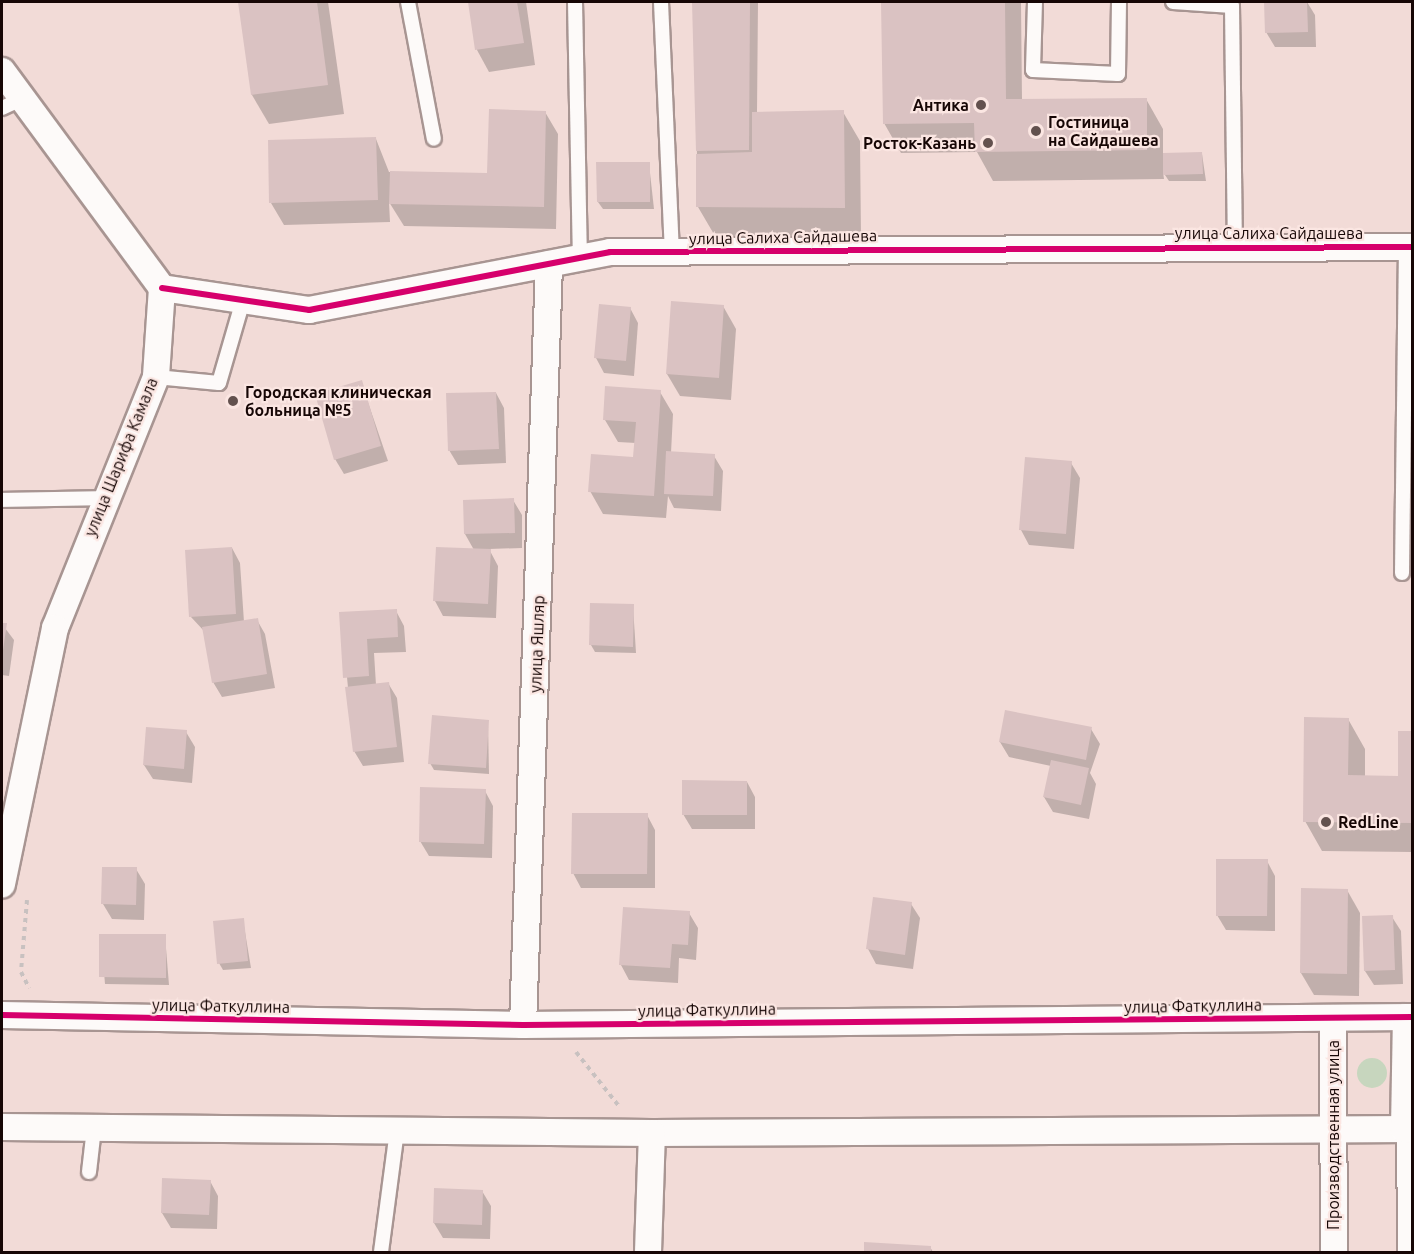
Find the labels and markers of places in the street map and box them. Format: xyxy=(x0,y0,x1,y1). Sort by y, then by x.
place label: Антика xyxy=(913,95,969,115)
marker: Антика xyxy=(974,98,988,112)
place label: Гостиница на Сайдашева xyxy=(1048,112,1159,150)
marker: Гостиница на Сайдашева xyxy=(1029,124,1043,138)
place label: Росток-Казань xyxy=(863,133,976,153)
marker: Росток-Казань xyxy=(981,136,995,150)
place label: Городская клиническая больница №5 xyxy=(245,382,432,420)
marker: Городская клиническая больница №5 xyxy=(226,394,240,408)
place label: RedLine xyxy=(1338,812,1399,832)
marker: RedLine xyxy=(1319,815,1333,829)

